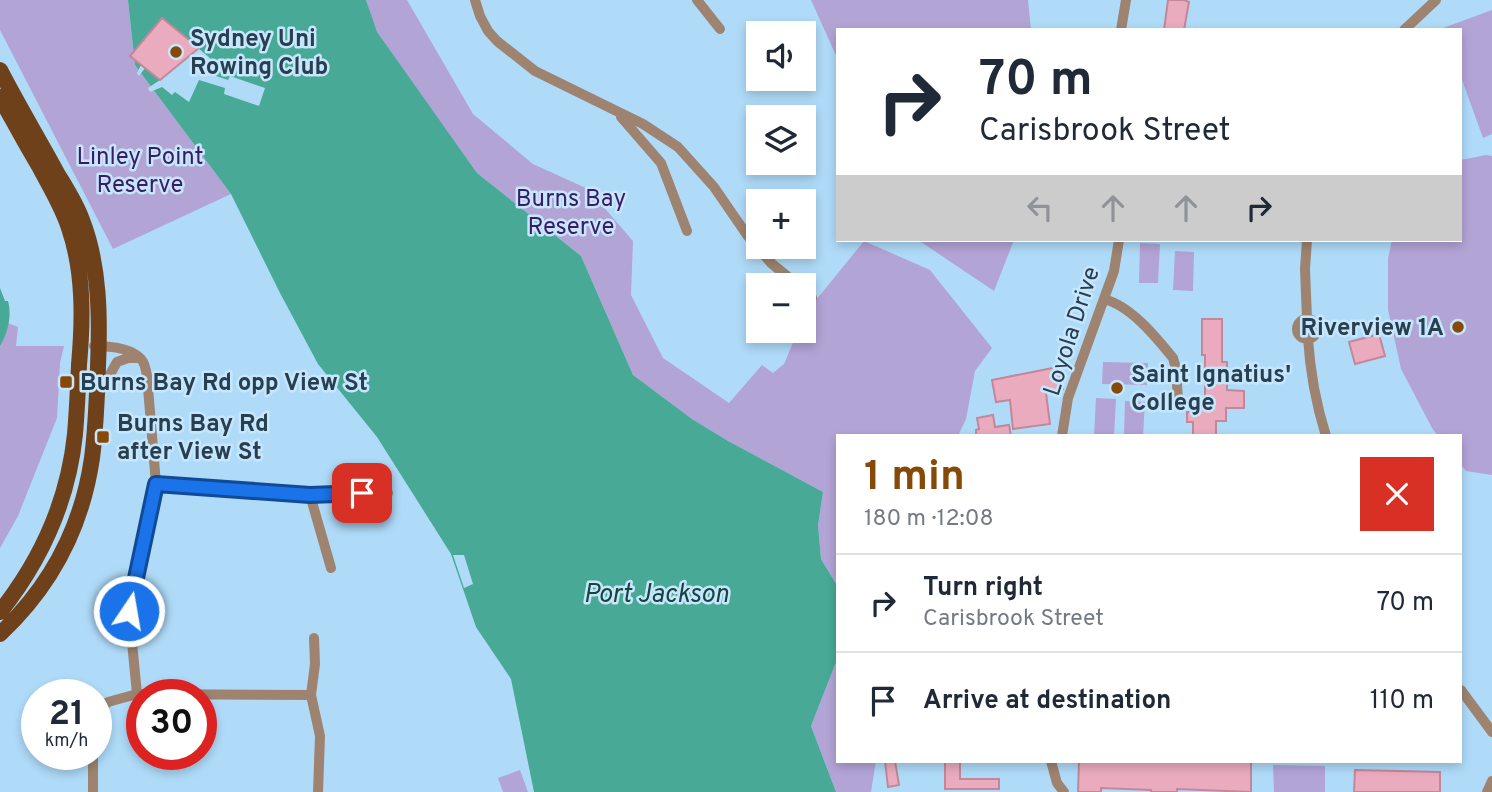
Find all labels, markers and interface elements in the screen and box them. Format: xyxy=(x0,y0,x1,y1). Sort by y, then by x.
map controls xyxy=(746,21,816,343)
button: sound xyxy=(746,21,816,91)
place label: Sydney Uni Rowing Club xyxy=(190,25,328,83)
marker: Sydney Uni Rowing Club xyxy=(168,44,184,60)
text: 70 m xyxy=(979,51,1093,113)
icon: right xyxy=(864,56,955,147)
button: layers xyxy=(746,105,816,175)
text: Carisbrook Street xyxy=(979,112,1231,152)
park label: Linley Point Reserve xyxy=(77,143,204,201)
park label: Burns Bay Reserve xyxy=(516,185,626,243)
button: + xyxy=(746,189,816,259)
icon: left xyxy=(1021,189,1059,227)
icon: ahead xyxy=(1094,189,1132,227)
icon: ahead xyxy=(1167,189,1205,227)
icon: right xyxy=(1240,189,1278,227)
street label: Loyola Drive xyxy=(1038,263,1108,400)
button: − xyxy=(746,273,816,343)
place label: Riverview 1A xyxy=(1300,314,1444,344)
marker: Riverview 1A xyxy=(1450,319,1466,335)
place label: Saint Ignatius' College xyxy=(1131,361,1291,419)
place label: Burns Bay Rd opp View St xyxy=(80,369,368,399)
marker: Burns Bay Rd opp View St xyxy=(58,374,74,390)
marker: Saint Ignatius' College xyxy=(1109,380,1125,396)
place label: Burns Bay Rd after View St xyxy=(117,410,269,468)
marker: Burns Bay Rd after View St xyxy=(95,429,111,445)
text: 1 min xyxy=(864,452,965,505)
button: close xyxy=(1360,457,1434,531)
pin xyxy=(332,463,392,523)
icon: arrive xyxy=(343,474,381,512)
text: 180 m · 12:08 xyxy=(864,505,994,534)
text: Turn right xyxy=(923,572,1043,605)
position arrow xyxy=(92,574,166,648)
water label: Port Jackson xyxy=(583,579,729,612)
icon: right xyxy=(864,584,902,622)
text: 70 m xyxy=(1376,587,1434,620)
text: Carisbrook Street xyxy=(923,605,1104,634)
speed limit sign: 30 xyxy=(126,679,217,770)
icon: arrive xyxy=(864,682,902,720)
text: Arrive at destination xyxy=(923,685,1171,718)
text: 110 m xyxy=(1370,685,1434,718)
text: 21 xyxy=(49,693,84,737)
text: km/h xyxy=(45,730,88,753)

